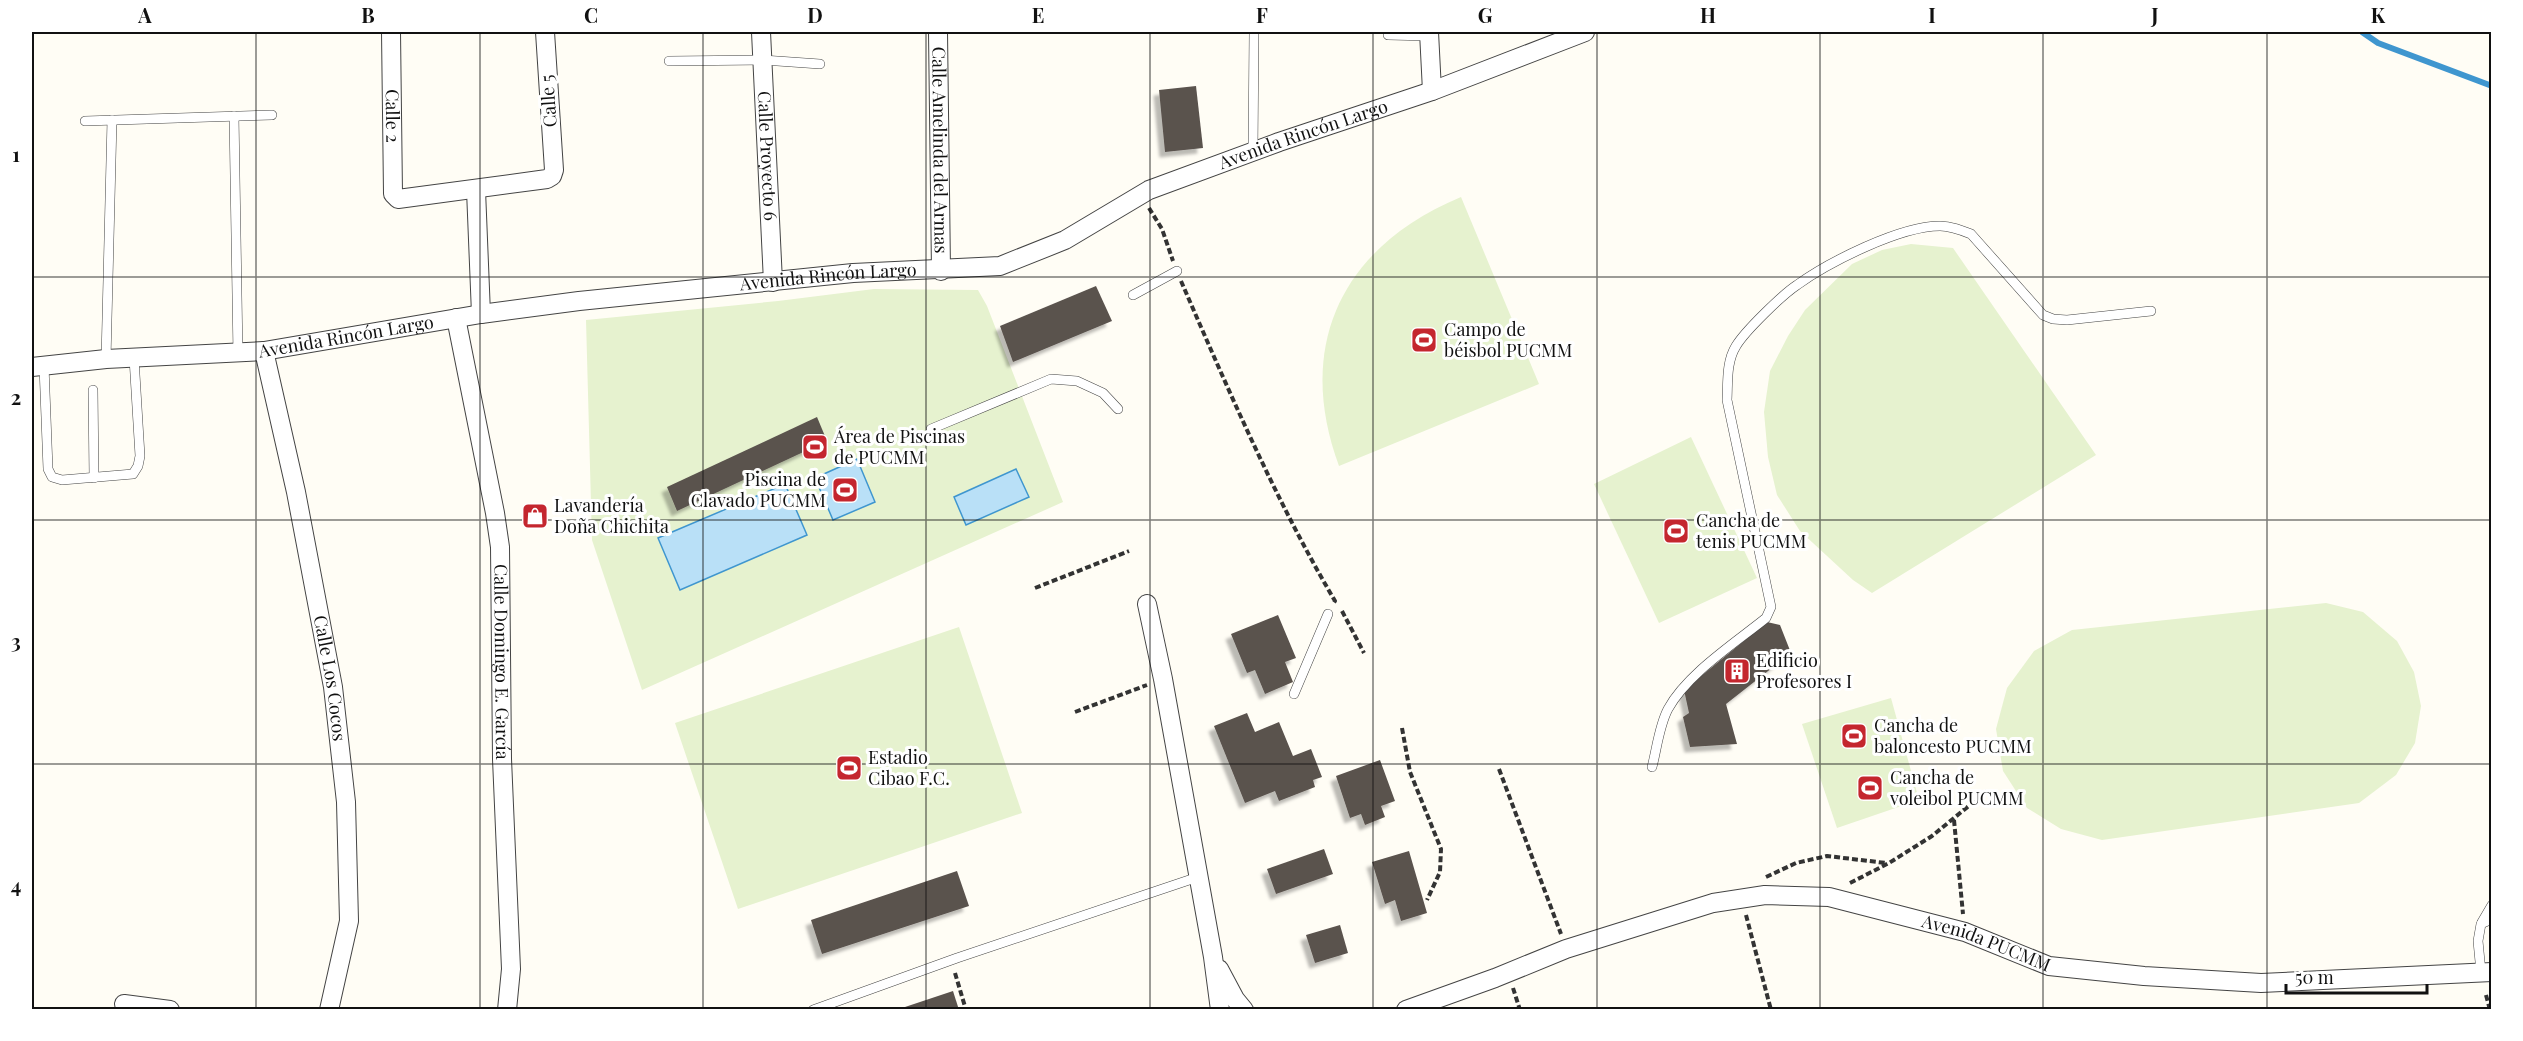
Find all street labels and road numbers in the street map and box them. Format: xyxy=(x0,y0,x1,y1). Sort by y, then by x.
street label: Calle Amelinda del Armas xyxy=(927,46,954,254)
street label: Calle 5 xyxy=(534,74,562,128)
street label: Calle 2 xyxy=(381,89,405,143)
street label: Calle Proyecto 6 xyxy=(753,90,783,221)
street label: Avenida Rincón Largo xyxy=(1214,94,1391,175)
street label: Avenida Rincón Largo xyxy=(738,257,917,296)
street label: Avenida Rincón Largo xyxy=(256,309,435,363)
street label: Calle Domingo E. García xyxy=(489,564,515,760)
street label: Calle Los Cocos xyxy=(309,613,352,742)
street label: Avenida PUCMM xyxy=(1919,908,2054,976)

